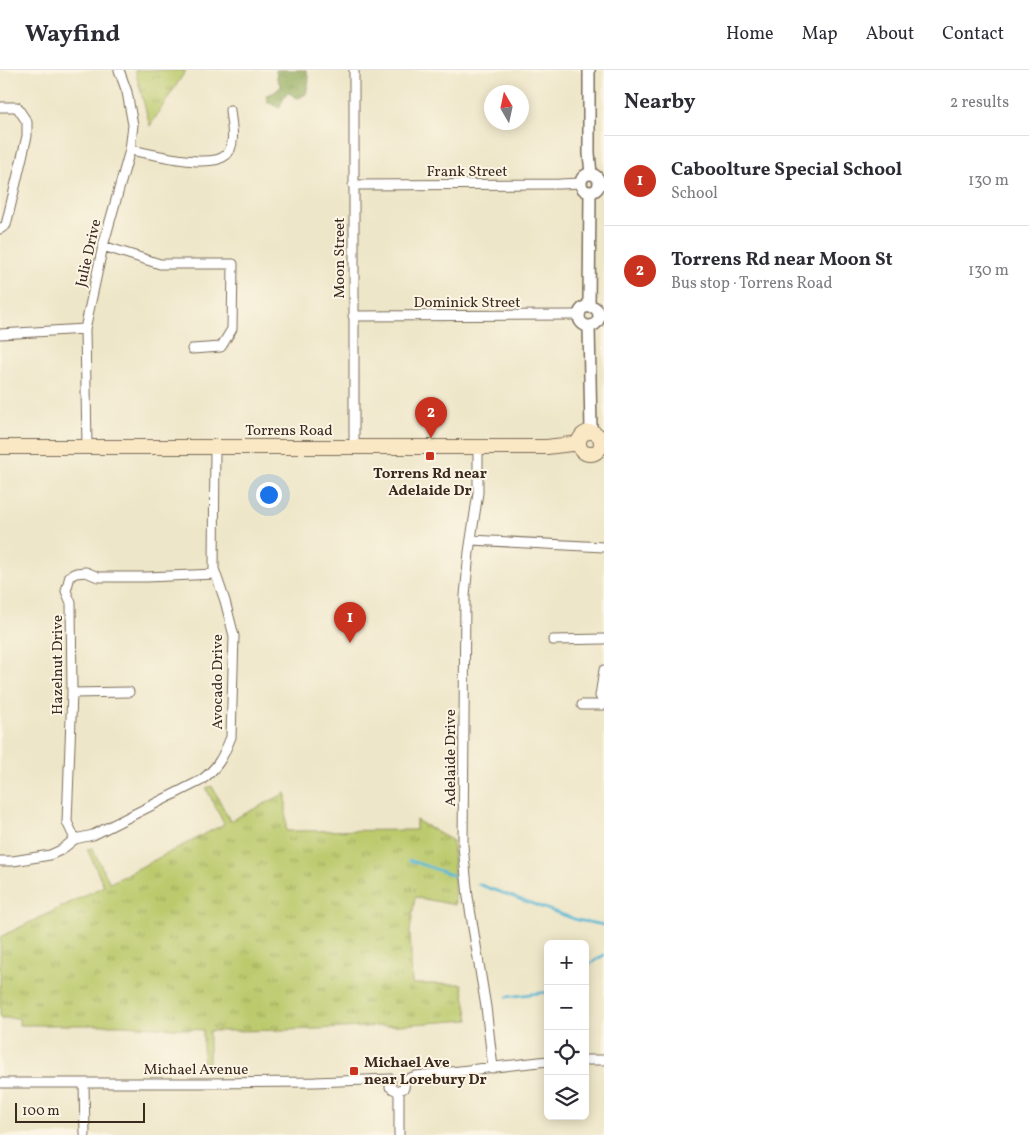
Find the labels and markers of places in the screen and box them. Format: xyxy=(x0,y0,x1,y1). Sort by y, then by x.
pin: 2 xyxy=(415,397,447,438)
marker: Torrens Rd near Adelaide Dr xyxy=(424,450,436,462)
place label: Torrens Rd near Adelaide Dr xyxy=(373,464,487,502)
pin: 1 xyxy=(334,602,366,643)
place label: Michael Ave near Lorebury Dr xyxy=(364,1053,487,1091)
marker: Michael Ave near Lorebury Dr xyxy=(348,1065,360,1077)

